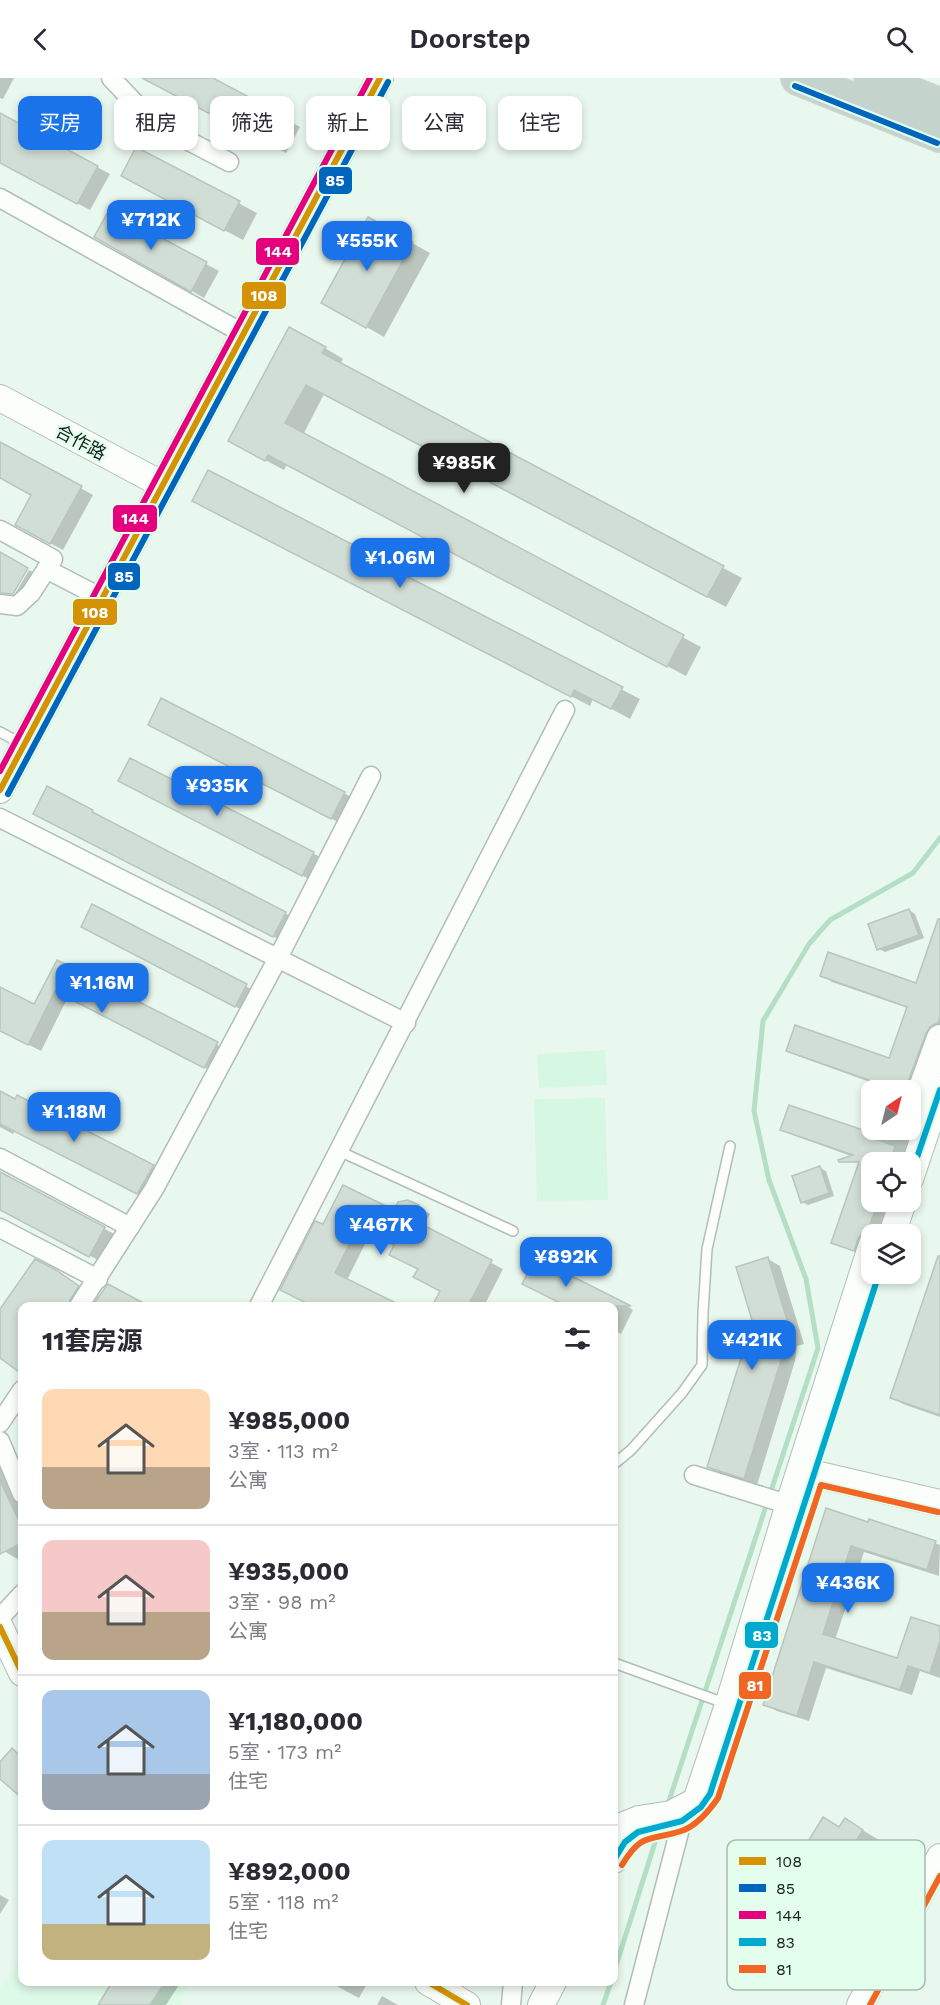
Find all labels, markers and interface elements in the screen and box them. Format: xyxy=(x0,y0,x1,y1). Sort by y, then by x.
icon: back xyxy=(24,23,57,56)
text: Doorstep xyxy=(409,23,531,55)
icon: search xyxy=(883,23,916,56)
chip: 买房 xyxy=(18,96,102,150)
chip: 租房 xyxy=(114,96,198,150)
chip: 筛选 xyxy=(210,96,294,150)
chip: 新上 xyxy=(306,96,390,150)
chip: 公寓 xyxy=(402,96,486,150)
chip: 住宅 xyxy=(498,96,582,150)
line badge: 85 xyxy=(318,166,353,195)
text: 85 xyxy=(325,171,345,190)
pin: ¥712K xyxy=(109,200,193,251)
text: ¥712K xyxy=(121,207,181,231)
pin: ¥555K xyxy=(325,221,409,272)
text: ¥555K xyxy=(336,228,398,252)
line badge: 144 xyxy=(255,237,300,266)
text: 144 xyxy=(264,242,292,261)
line badge: 108 xyxy=(241,281,287,310)
text: 108 xyxy=(250,286,278,305)
street label: 合作路 xyxy=(52,420,110,464)
pin: ¥985K xyxy=(422,443,506,494)
text: ¥985K xyxy=(432,450,496,474)
line badge: 144 xyxy=(112,504,158,533)
text: 144 xyxy=(121,509,149,528)
pin: ¥1.06M xyxy=(351,538,449,589)
text: ¥1.06M xyxy=(365,545,435,569)
line badge: 85 xyxy=(107,562,141,591)
text: 85 xyxy=(114,567,134,586)
line badge: 108 xyxy=(72,598,118,626)
text: 108 xyxy=(81,603,109,622)
pin: ¥935K xyxy=(175,766,259,817)
text: ¥935K xyxy=(186,773,248,797)
pin: ¥1.16M xyxy=(53,963,151,1014)
text: ¥1.16M xyxy=(70,970,134,994)
north arrow xyxy=(861,1080,921,1140)
map controls xyxy=(861,1080,921,1284)
pin: ¥1.18M xyxy=(25,1092,123,1143)
text: ¥1.18M xyxy=(41,1099,107,1123)
button: locate xyxy=(861,1152,921,1212)
pin: ¥467K xyxy=(339,1205,423,1256)
text: ¥467K xyxy=(349,1212,413,1236)
button: layers xyxy=(861,1224,921,1284)
pin: ¥892K xyxy=(524,1237,608,1288)
text: ¥892K xyxy=(534,1244,598,1268)
pin: ¥421K xyxy=(710,1320,794,1371)
icon: filters xyxy=(561,1322,594,1355)
text: 11套房源 xyxy=(42,1326,142,1356)
text: ¥421K xyxy=(722,1327,782,1351)
text: ¥985,000 xyxy=(228,1405,350,1435)
icon: home xyxy=(90,1413,162,1485)
text: 3室 · 113 m² xyxy=(228,1439,338,1463)
text: 公寓 xyxy=(228,1468,268,1492)
text: ¥935,000 xyxy=(228,1556,349,1586)
pin: ¥436K xyxy=(806,1563,890,1614)
icon: home xyxy=(90,1564,162,1636)
text: ¥436K xyxy=(816,1570,880,1594)
text: 3室 · 98 m² xyxy=(228,1590,336,1614)
text: 公寓 xyxy=(228,1619,268,1643)
line badge: 83 xyxy=(744,1621,779,1649)
text: 83 xyxy=(752,1626,772,1645)
line badge: 81 xyxy=(738,1671,772,1700)
text: 81 xyxy=(747,1676,763,1695)
text: ¥1,180,000 xyxy=(228,1706,363,1736)
icon: home xyxy=(90,1714,162,1786)
text: 5室 · 173 m² xyxy=(228,1740,341,1764)
text: 住宅 xyxy=(228,1769,268,1793)
legend xyxy=(727,1840,925,1990)
text: 108 xyxy=(776,1852,802,1871)
text: ¥892,000 xyxy=(228,1856,351,1886)
icon: home xyxy=(90,1864,162,1936)
text: 85 xyxy=(776,1879,795,1898)
text: 5室 · 118 m² xyxy=(228,1890,339,1914)
text: 144 xyxy=(776,1906,802,1925)
text: 住宅 xyxy=(228,1919,268,1943)
text: 83 xyxy=(776,1933,795,1952)
text: 81 xyxy=(776,1960,792,1979)

